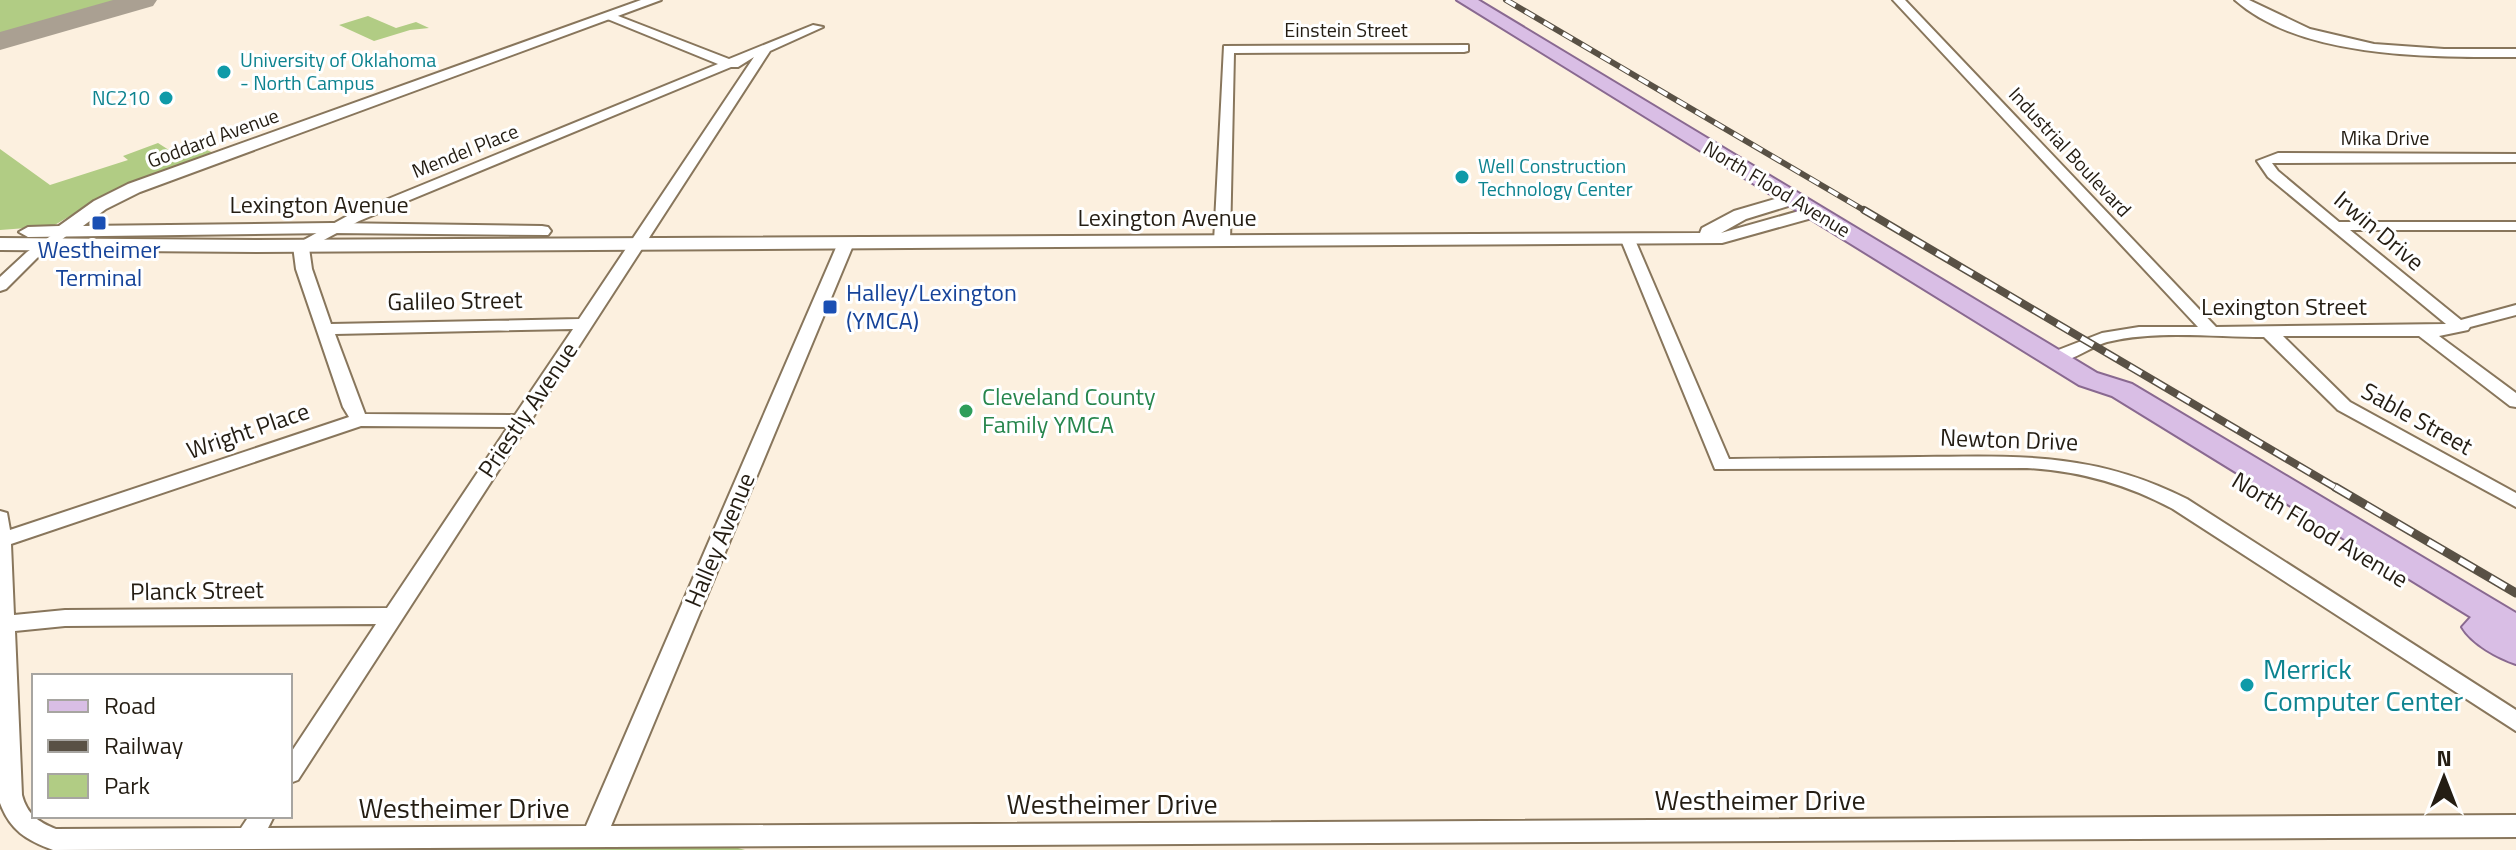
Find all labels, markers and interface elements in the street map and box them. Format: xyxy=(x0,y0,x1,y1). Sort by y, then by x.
street label: Einstein Street xyxy=(1284,14,1408,45)
place label: University of Oklahoma - North Campus xyxy=(240,44,436,98)
marker: University of Oklahoma - North Campus xyxy=(215,63,233,81)
street label: Industrial Boulevard xyxy=(2002,80,2139,224)
place label: NC210 xyxy=(92,82,150,113)
marker: NC210 xyxy=(157,89,175,107)
street label: Goddard Avenue xyxy=(143,99,283,176)
street label: Mendel Place xyxy=(407,115,523,186)
street label: Mika Drive xyxy=(2341,122,2429,153)
street label: North Flood Avenue xyxy=(1698,132,1857,245)
place label: Well Construction Technology Center xyxy=(1478,150,1633,204)
marker: Well Construction Technology Center xyxy=(1453,168,1471,186)
street label: Irwin Drive xyxy=(2327,182,2433,279)
street label: Lexington Avenue xyxy=(229,186,409,222)
street label: Lexington Avenue xyxy=(1077,199,1257,235)
marker: Westheimer Terminal xyxy=(90,214,108,232)
place label: Westheimer Terminal xyxy=(37,231,161,295)
place label: Halley/Lexington (YMCA) xyxy=(846,274,1017,338)
street label: Galileo Street xyxy=(387,281,523,319)
street label: Lexington Street xyxy=(2201,288,2368,324)
marker: Halley/Lexington (YMCA) xyxy=(821,298,839,316)
street label: Priestly Avenue xyxy=(468,334,586,485)
street label: Sable Street xyxy=(2355,373,2480,464)
place label: Cleveland County Family YMCA xyxy=(982,378,1156,442)
street label: Wright Place xyxy=(182,392,314,468)
marker: Cleveland County Family YMCA xyxy=(957,402,975,420)
street label: Newton Drive xyxy=(1939,419,2079,459)
street label: North Flood Avenue xyxy=(2225,462,2416,596)
street label: Halley Avenue xyxy=(675,467,764,613)
street label: Planck Street xyxy=(130,571,265,609)
place label: Merrick Computer Center xyxy=(2263,647,2464,722)
legend xyxy=(32,674,292,818)
marker: Merrick Computer Center xyxy=(2238,676,2256,694)
text: Road xyxy=(104,687,156,723)
text: Railway xyxy=(104,727,184,763)
north arrow xyxy=(2404,738,2484,818)
text: N xyxy=(2436,741,2452,775)
text: Park xyxy=(104,767,150,803)
street label: Westheimer Drive xyxy=(1654,778,1866,821)
street label: Westheimer Drive xyxy=(1006,782,1218,825)
street label: Westheimer Drive xyxy=(358,786,570,829)

